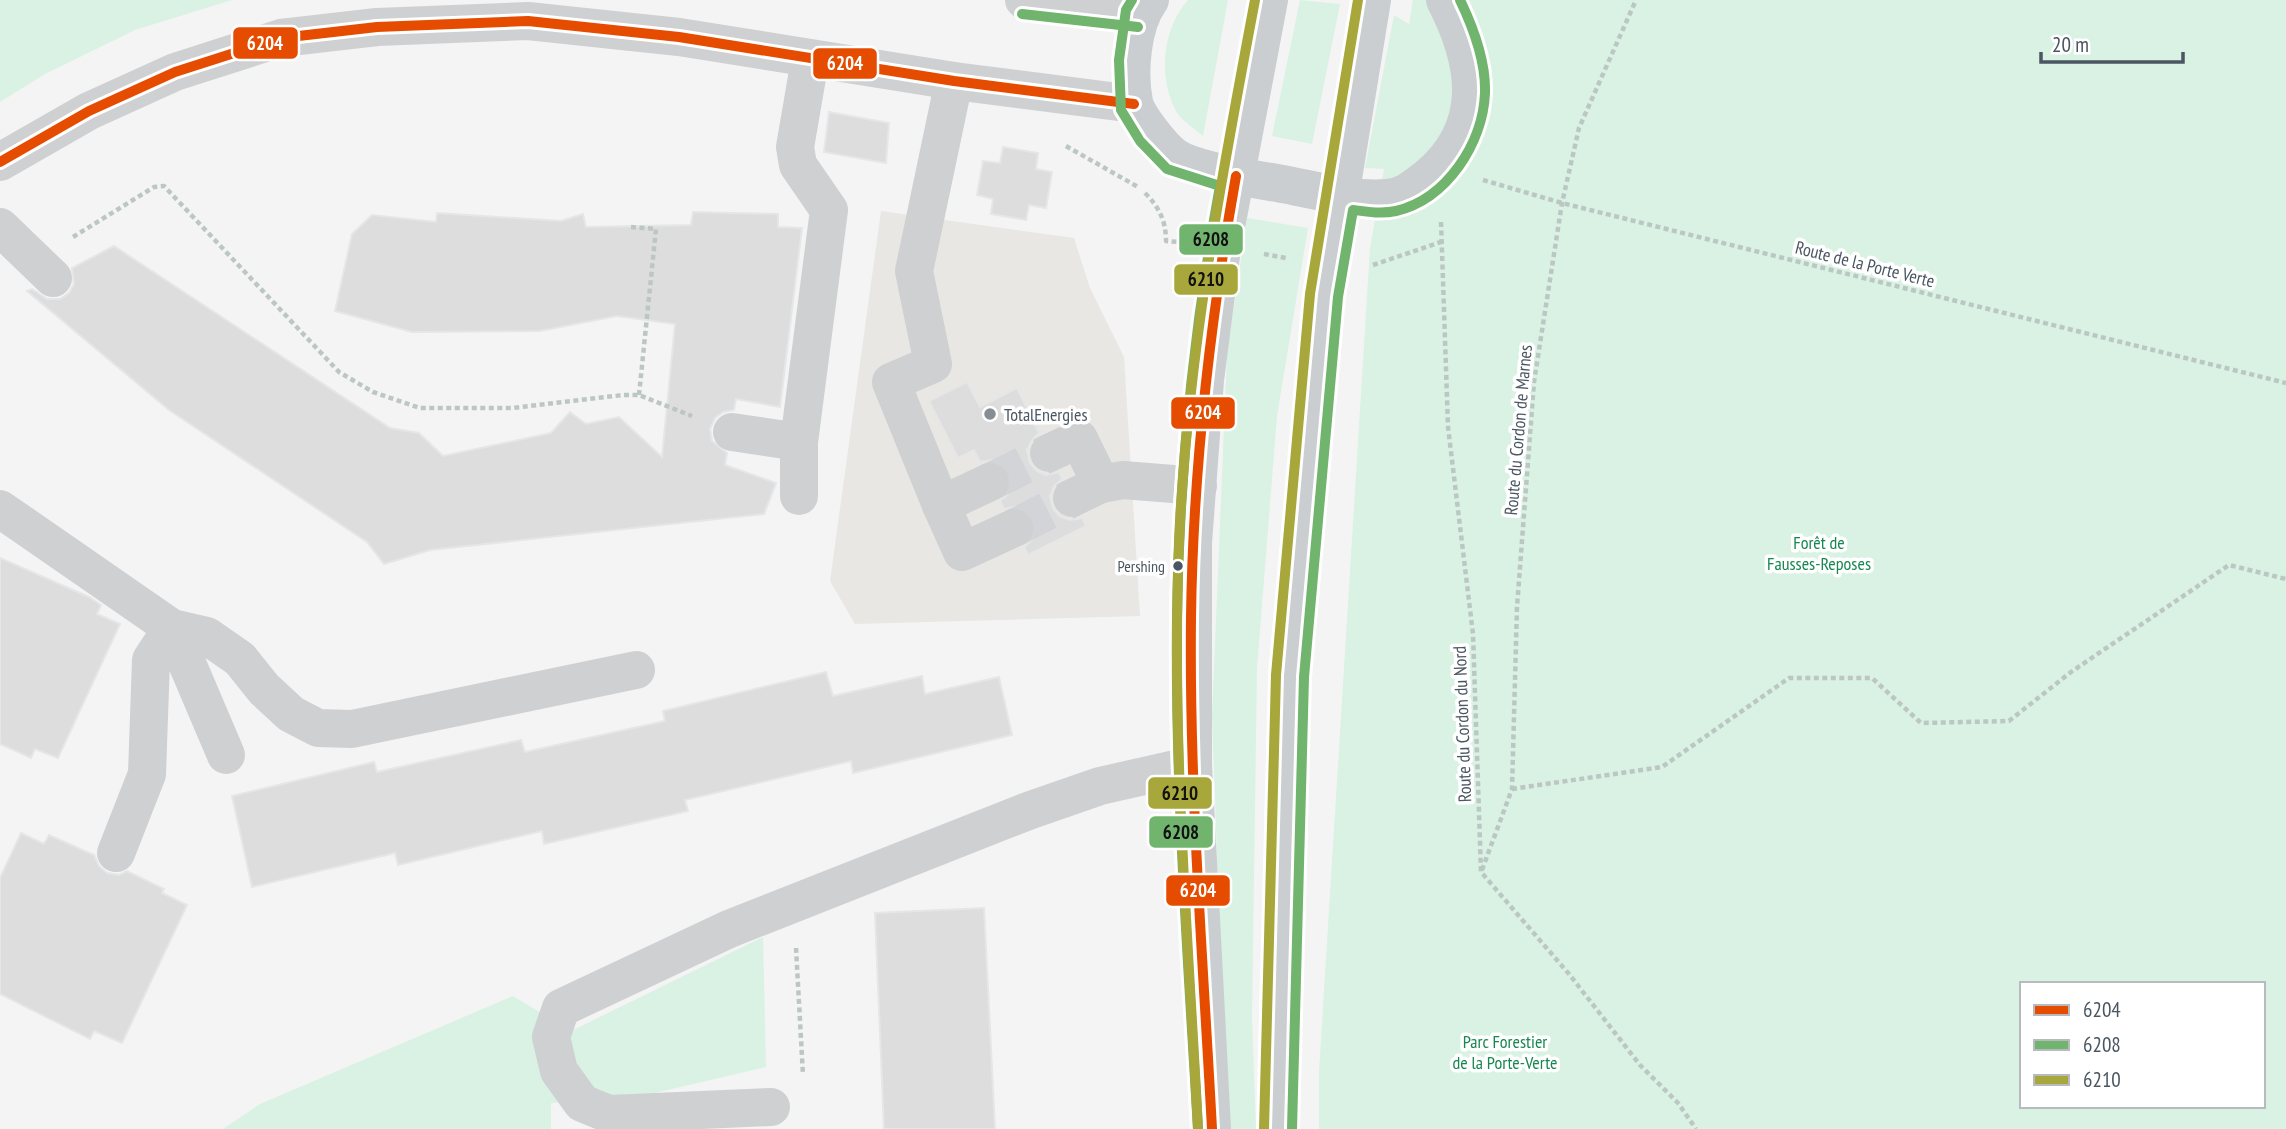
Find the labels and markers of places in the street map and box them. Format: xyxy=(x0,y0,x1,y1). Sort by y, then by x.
place label: TotalEnergies xyxy=(1004,403,1088,426)
marker: TotalEnergies xyxy=(982,406,998,422)
place label: Pershing xyxy=(1117,556,1165,576)
marker: Pershing xyxy=(1171,559,1185,573)

